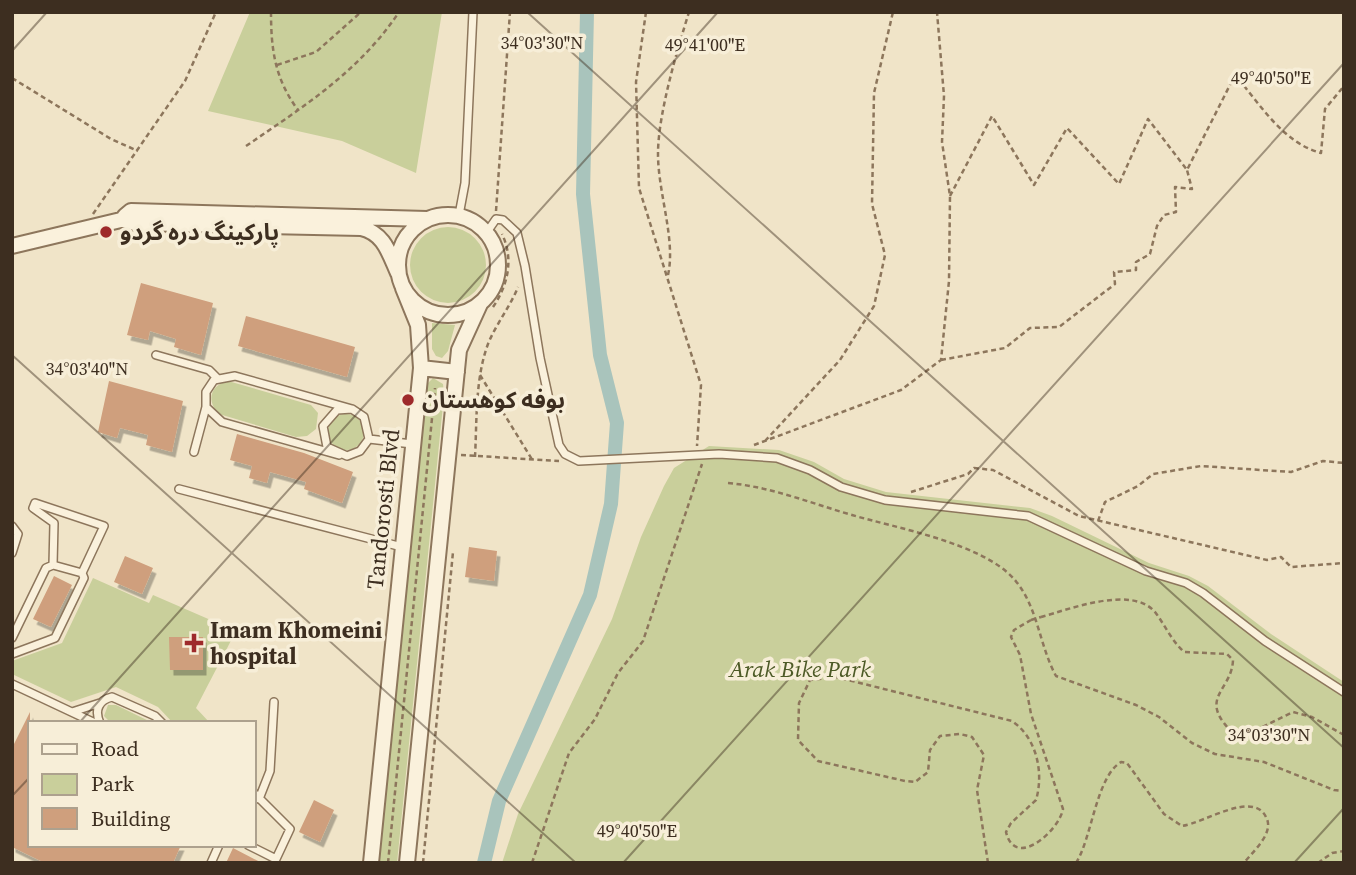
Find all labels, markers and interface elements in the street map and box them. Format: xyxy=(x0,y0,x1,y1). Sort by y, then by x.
text: 34°03'30"N xyxy=(501,30,583,55)
text: 49°41'00"E xyxy=(665,32,745,57)
text: 49°40'50"E xyxy=(1231,65,1311,90)
place label: پارکینگ دره گردو xyxy=(120,216,279,248)
marker: پارکینگ دره گردو xyxy=(98,224,114,240)
text: 34°03'40"N xyxy=(46,356,128,381)
place label: بوفه کوهستان xyxy=(422,384,565,416)
marker: بوفه کوهستان xyxy=(400,392,416,408)
street label: Tandorosti Blvd xyxy=(359,427,407,591)
place label: Imam Khomeini hospital xyxy=(210,614,382,672)
marker: Imam Khomeini hospital xyxy=(184,633,204,653)
park label: Arak Bike Park xyxy=(727,653,871,685)
legend xyxy=(28,721,256,847)
text: 34°03'30"N xyxy=(1228,722,1310,747)
text: Road xyxy=(91,734,139,763)
text: Park xyxy=(91,769,135,798)
text: Building xyxy=(91,804,170,833)
text: 49°40'50"E xyxy=(597,818,677,843)

